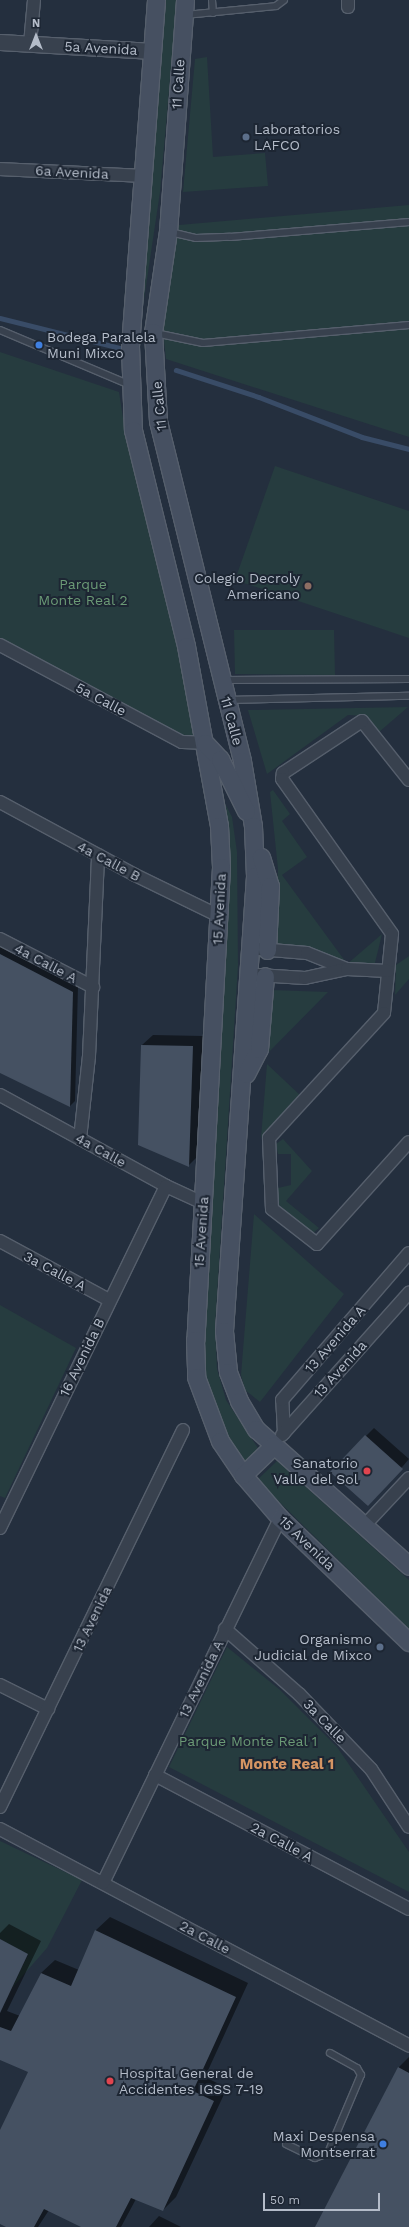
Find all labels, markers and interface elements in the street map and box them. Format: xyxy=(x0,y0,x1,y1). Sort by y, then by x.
north arrow xyxy=(16,16,56,56)
text: N xyxy=(32,17,40,30)
street label: 5a Avenida xyxy=(64,38,138,58)
street label: 11 Calle xyxy=(168,59,188,109)
place label: Laboratorios LAFCO xyxy=(254,121,340,154)
marker: Laboratorios LAFCO xyxy=(241,132,251,142)
street label: 6a Avenida xyxy=(34,162,110,182)
place label: Bodega Paralela Muni Mixco xyxy=(47,329,156,362)
marker: Bodega Paralela Muni Mixco xyxy=(34,340,44,350)
street label: 11 Calle xyxy=(148,380,170,432)
place label: Colegio Decroly Americano xyxy=(194,570,300,602)
park label: Parque Monte Real 2 xyxy=(38,576,128,608)
marker: Colegio Decroly Americano xyxy=(303,581,313,591)
street label: 5a Calle xyxy=(73,679,129,719)
street label: 11 Calle xyxy=(217,695,247,747)
street label: 4a Calle B xyxy=(74,837,144,885)
street label: 15 Avenida xyxy=(209,873,229,945)
street label: 4a Calle A xyxy=(11,939,81,987)
street label: 4a Calle xyxy=(73,1129,129,1171)
street label: 15 Avenida xyxy=(190,1196,212,1268)
street label: 3a Calle A xyxy=(21,1247,89,1295)
street label: 13 Avenida A xyxy=(301,1301,369,1377)
street label: 16 Avenida B xyxy=(56,1315,108,1399)
street label: 13 Avenida xyxy=(310,1337,370,1401)
place label: Sanatorio Valle del Sol xyxy=(273,1455,358,1488)
marker: Sanatorio Valle del Sol xyxy=(361,1465,373,1477)
street label: 15 Avenida xyxy=(275,1512,339,1574)
street label: 13 Avenida xyxy=(69,1583,115,1655)
place label: Organismo Judicial de Mixco xyxy=(254,1631,372,1664)
street label: 13 Avenida A xyxy=(175,1637,227,1721)
marker: Organismo Judicial de Mixco xyxy=(375,1642,385,1652)
street label: 3a Calle xyxy=(300,1695,350,1747)
park label: Parque Monte Real 1 xyxy=(178,1733,318,1749)
district label: Monte Real 1 xyxy=(240,1756,334,1774)
street label: 2a Calle A xyxy=(248,1818,316,1866)
street label: 2a Calle xyxy=(177,1917,233,1957)
place label: Hospital General de Accidentes IGSS 7-19 xyxy=(119,2065,264,2098)
marker: Hospital General de Accidentes IGSS 7-19 xyxy=(104,2075,116,2087)
place label: Maxi Despensa Montserrat xyxy=(273,2128,375,2160)
marker: Maxi Despensa Montserrat xyxy=(378,2139,388,2149)
scale bar xyxy=(265,2185,382,2211)
text: 50 m xyxy=(270,2193,300,2207)

